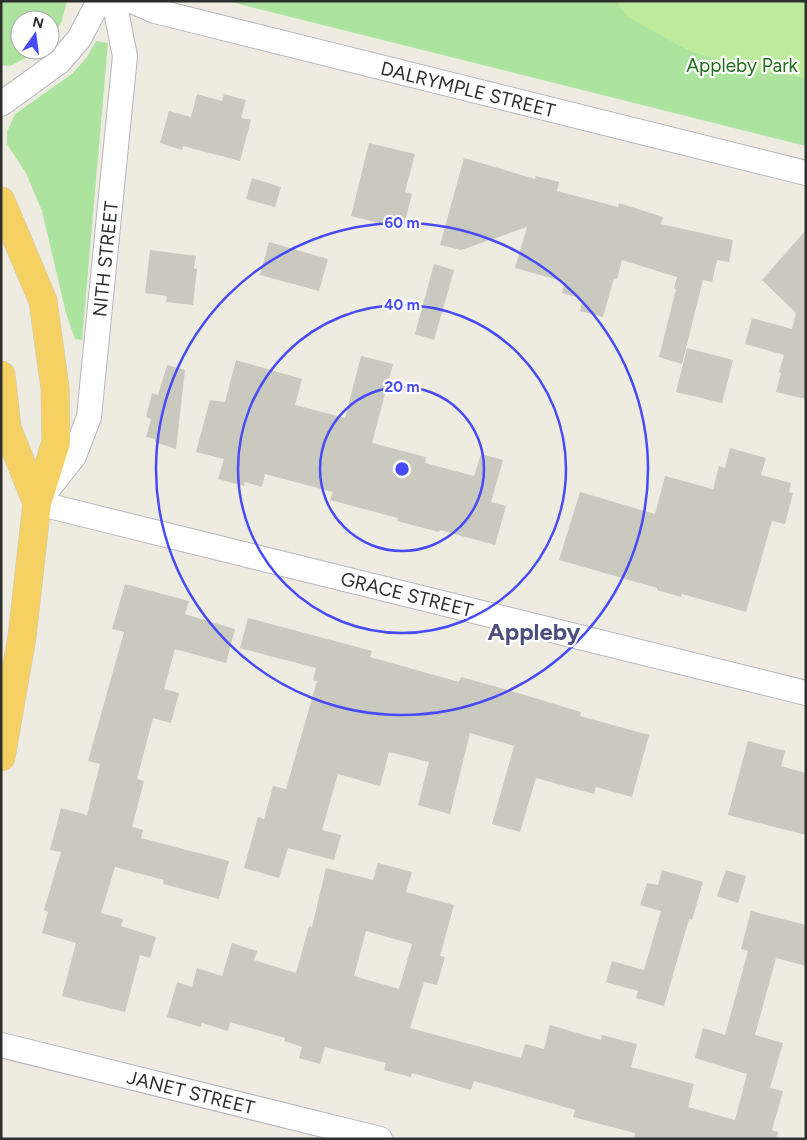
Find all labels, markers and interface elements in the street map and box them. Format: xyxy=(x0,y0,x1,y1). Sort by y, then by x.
north arrow xyxy=(10,10,60,60)
text: N xyxy=(31,13,45,32)
park label: Appleby Park xyxy=(686,54,799,77)
street label: DALRYMPLE STREET xyxy=(378,57,558,122)
street label: NITH STREET xyxy=(88,199,123,318)
text: 60 m xyxy=(384,214,420,232)
text: 40 m xyxy=(384,296,420,314)
text: 20 m xyxy=(384,378,420,396)
centre of rings xyxy=(393,460,411,478)
street label: GRACE STREET xyxy=(338,567,476,622)
district label: Appleby xyxy=(488,617,581,646)
street label: JANET STREET xyxy=(125,1066,258,1120)

